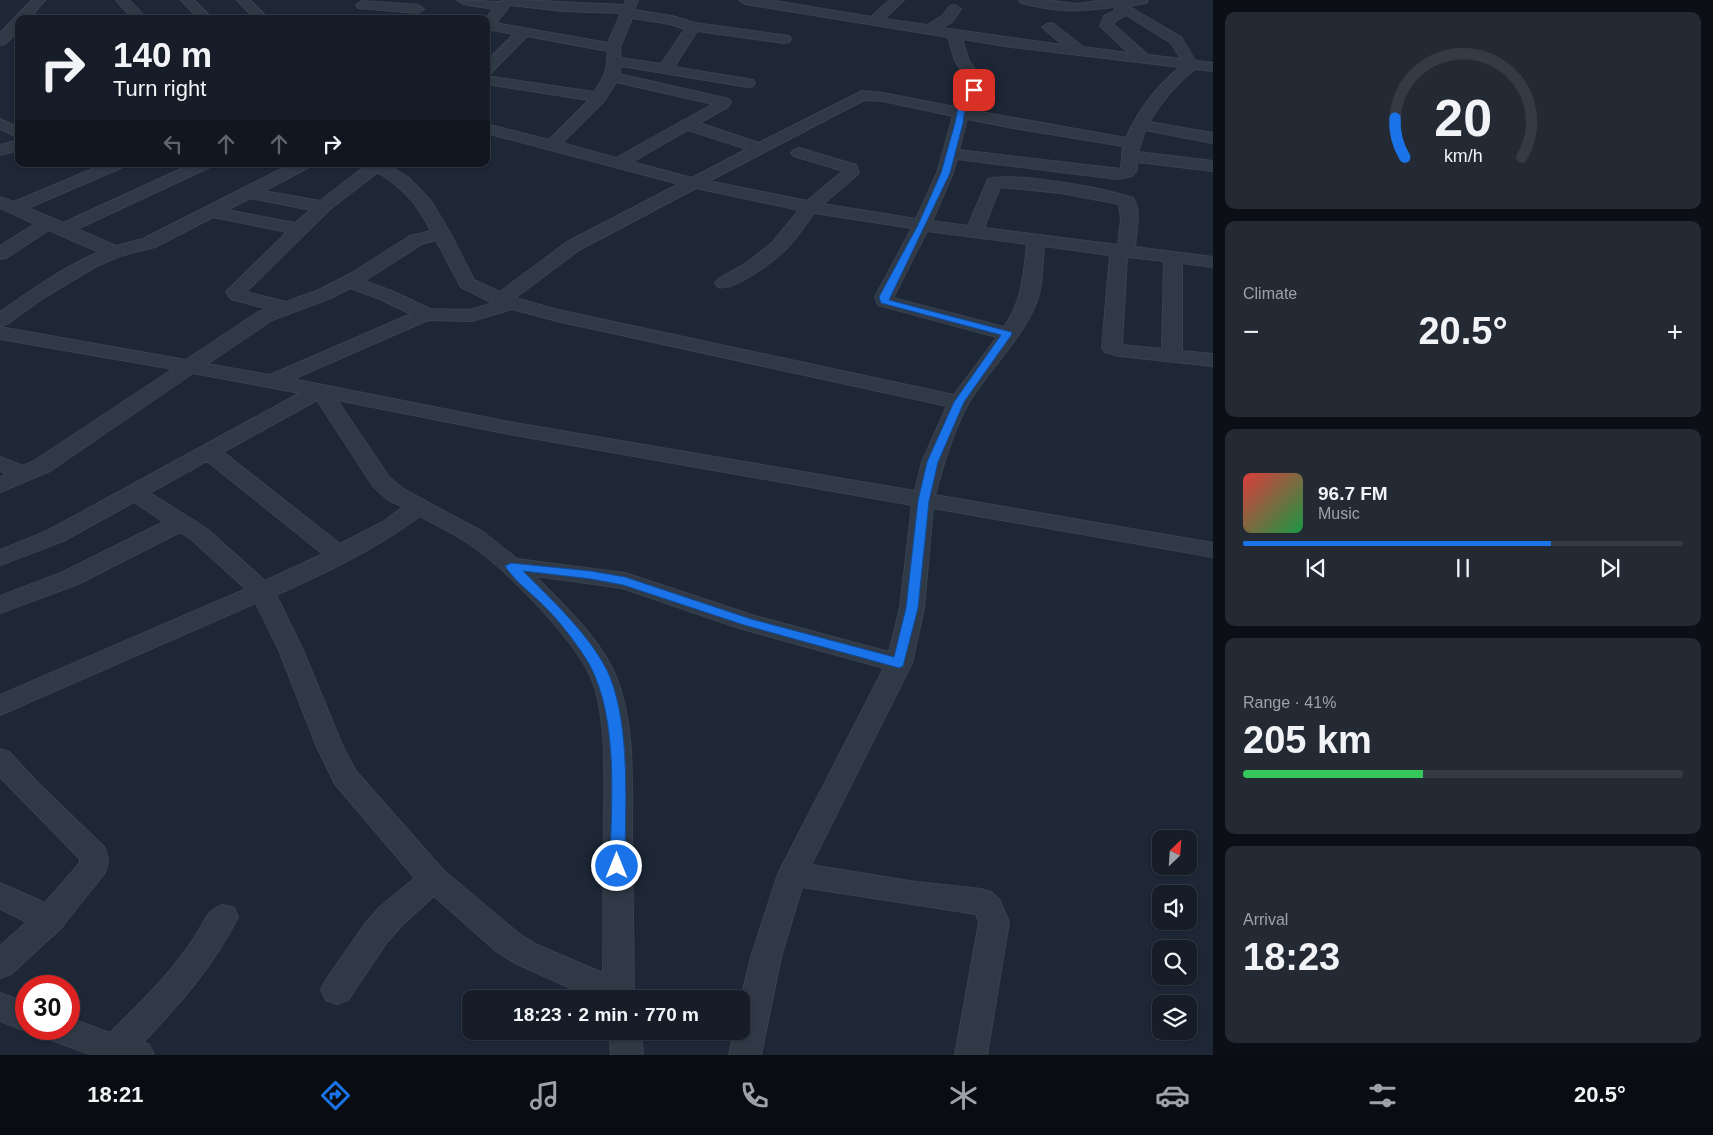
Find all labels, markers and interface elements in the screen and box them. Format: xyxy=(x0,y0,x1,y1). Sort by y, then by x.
icon: right xyxy=(30,35,95,100)
text: 140 m xyxy=(113,35,212,74)
pin xyxy=(953,69,995,111)
text: Turn right xyxy=(113,76,206,101)
icon: arrive xyxy=(960,76,988,104)
text: 20 xyxy=(1434,89,1492,147)
icon: left xyxy=(159,130,187,158)
icon: ahead xyxy=(212,130,240,158)
icon: ahead xyxy=(265,130,293,158)
icon: right xyxy=(318,130,346,158)
text: km/h xyxy=(1444,146,1482,166)
text: Climate xyxy=(1243,285,1297,302)
text: 20.5° xyxy=(1418,310,1508,352)
text: − xyxy=(1243,316,1259,347)
text: + xyxy=(1667,316,1683,347)
text: 96.7 FM xyxy=(1318,483,1388,504)
text: Music xyxy=(1318,505,1360,522)
icon: previous xyxy=(1302,554,1330,582)
icon: pause xyxy=(1449,554,1477,582)
icon: next xyxy=(1596,554,1624,582)
text: Range · 41% xyxy=(1243,694,1336,711)
text: 205 km xyxy=(1243,719,1372,761)
north arrow xyxy=(1152,830,1198,875)
map controls xyxy=(1152,830,1197,1040)
position arrow xyxy=(590,839,642,891)
button: sound xyxy=(1152,885,1197,930)
text: Arrival xyxy=(1243,911,1288,928)
text: 18:23 xyxy=(1243,936,1340,978)
button: search xyxy=(1152,940,1197,985)
speed limit sign: 30 xyxy=(15,975,80,1040)
button: layers xyxy=(1152,995,1197,1040)
text: 18:23 · 2 min · 770 m xyxy=(513,1004,699,1025)
icon: directions xyxy=(318,1078,353,1113)
icon: music xyxy=(527,1078,562,1113)
icon: phone xyxy=(737,1078,772,1113)
icon: climate xyxy=(946,1078,981,1113)
icon: car xyxy=(1155,1078,1190,1113)
icon: filters xyxy=(1365,1078,1400,1113)
text: 18:21 xyxy=(87,1082,143,1107)
text: 20.5° xyxy=(1574,1082,1626,1107)

